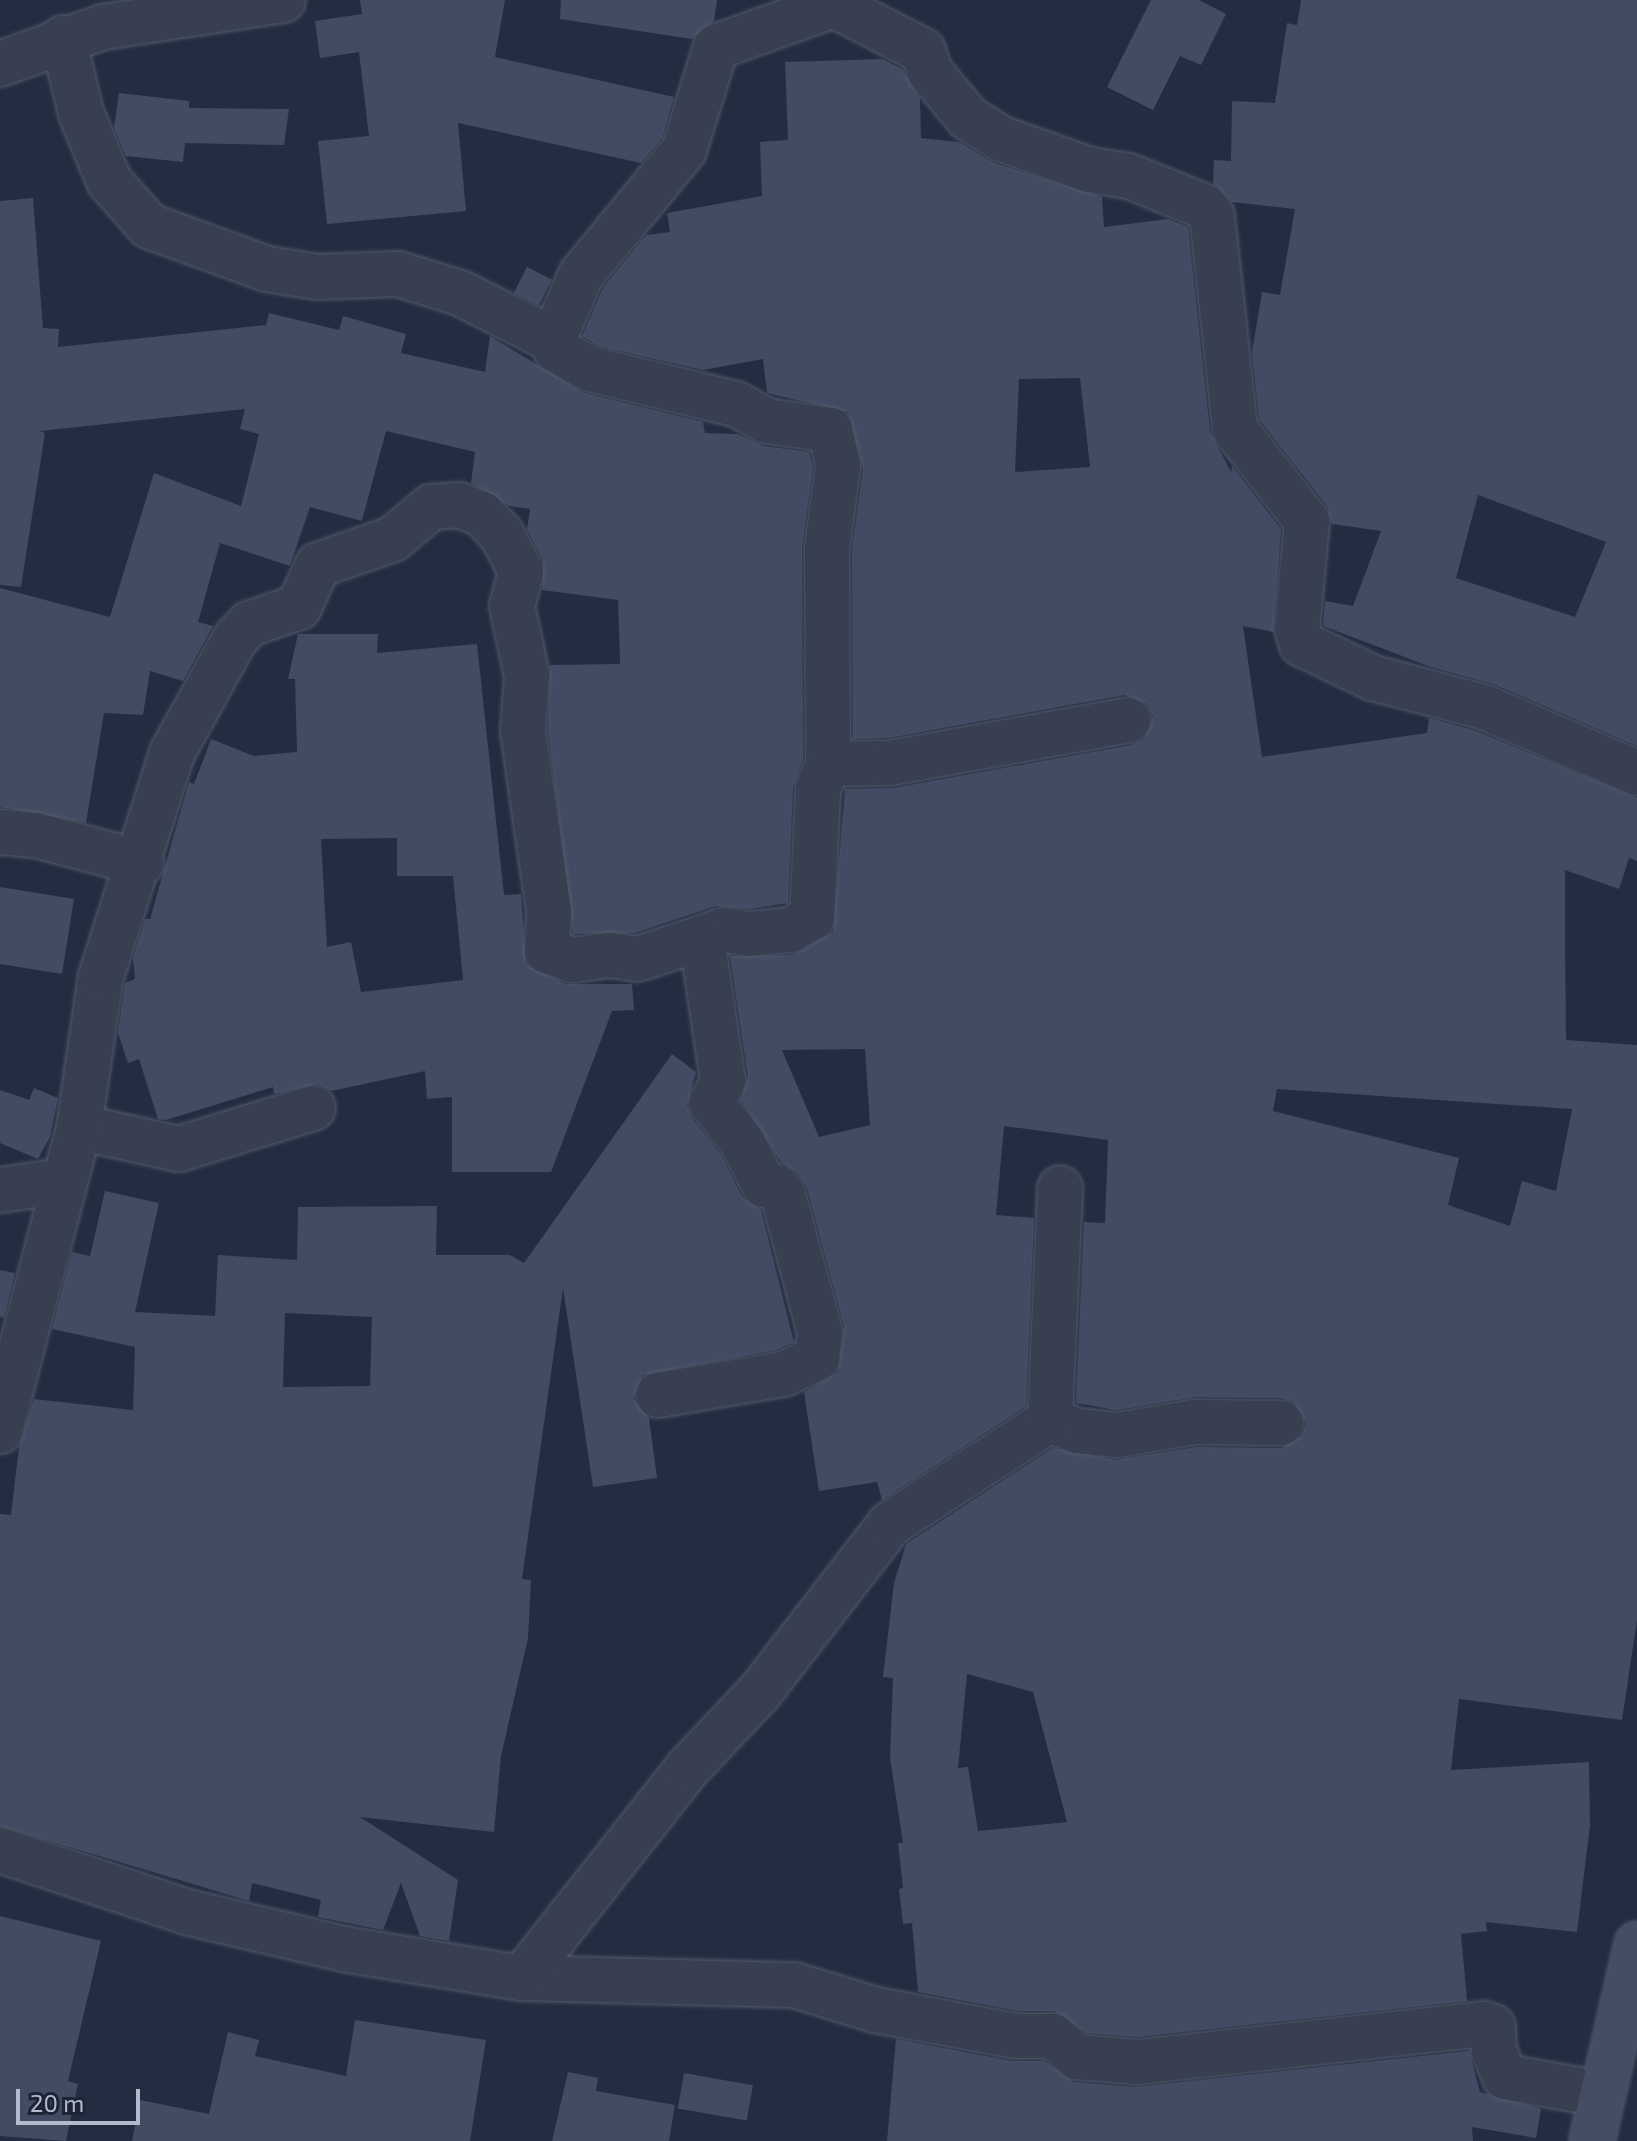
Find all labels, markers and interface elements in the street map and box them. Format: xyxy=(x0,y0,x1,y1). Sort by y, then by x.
scale bar xyxy=(20,2073,144,2123)
text: 20 m xyxy=(30,2088,84,2117)

